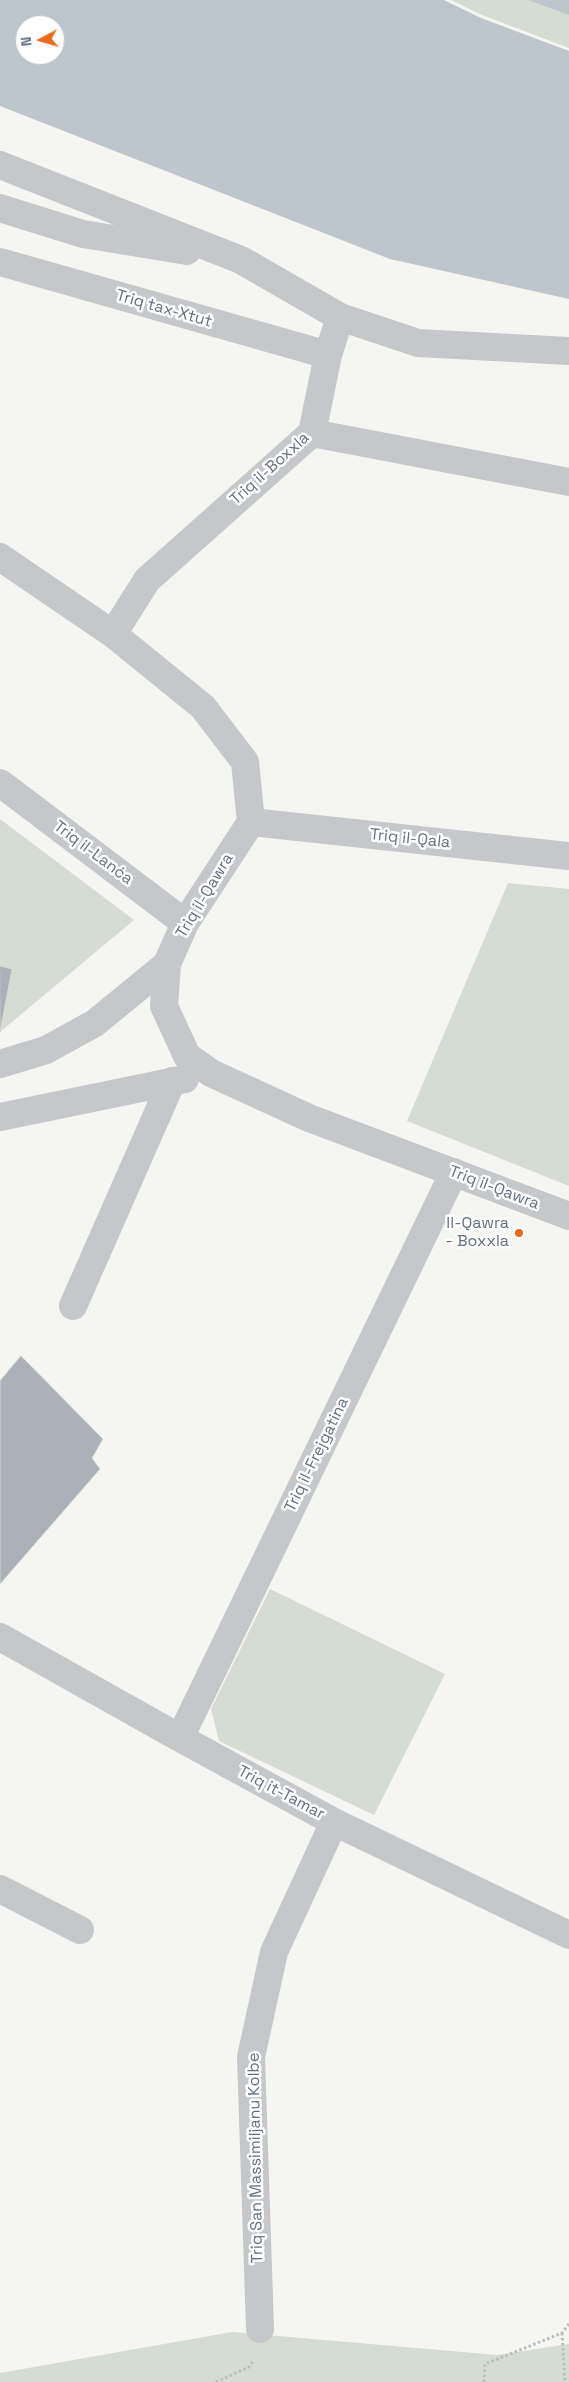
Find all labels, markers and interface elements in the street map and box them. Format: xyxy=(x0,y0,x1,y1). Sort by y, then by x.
north arrow xyxy=(15,15,65,65)
text: N xyxy=(17,36,36,47)
street label: Triq tax-Xtut xyxy=(114,286,214,332)
street label: Triq il-Boxxla xyxy=(227,429,313,509)
street label: Triq il-Lanċa xyxy=(50,817,136,889)
street label: Triq il-Qala xyxy=(369,825,451,853)
street label: Triq il-Qawra xyxy=(172,850,238,942)
street label: Triq il-Qawra xyxy=(446,1162,542,1214)
place label: Il-Qawra - Boxxla xyxy=(446,1214,509,1252)
marker: Il-Qawra - Boxxla xyxy=(513,1227,525,1239)
street label: Triq il-Frejgatina xyxy=(281,1395,353,1515)
street label: Triq it-Tamar xyxy=(234,1762,328,1824)
street label: Triq San Massimiljanu Kolbe xyxy=(245,2053,267,2263)

